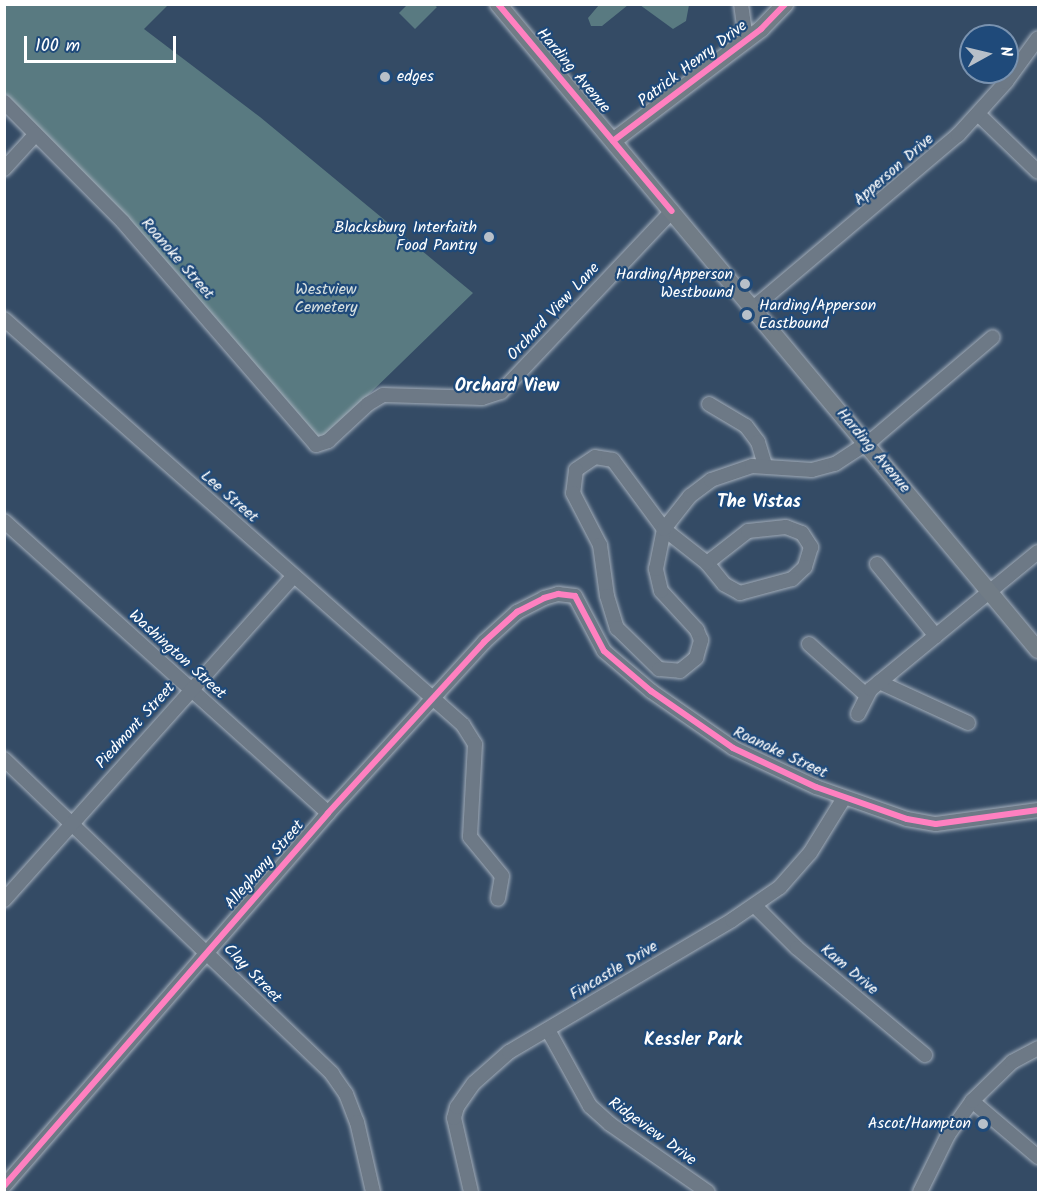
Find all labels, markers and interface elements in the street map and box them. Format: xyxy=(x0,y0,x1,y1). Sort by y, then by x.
street label: Patrick Henry Drive xyxy=(635,17,751,111)
scale bar xyxy=(27,24,178,62)
north arrow xyxy=(959,24,1019,84)
street label: Harding Avenue xyxy=(532,25,614,117)
text: 100 m xyxy=(35,32,80,61)
text: N xyxy=(992,45,1018,58)
place label: edges xyxy=(397,67,434,87)
marker: edges xyxy=(378,70,392,84)
street label: Apperson Drive xyxy=(850,130,938,210)
street label: Roanoke Street xyxy=(136,214,218,304)
place label: Blacksburg Interfaith Food Pantry xyxy=(334,218,477,256)
marker: Blacksburg Interfaith Food Pantry xyxy=(482,230,496,244)
street label: Orchard View Lane xyxy=(504,259,604,365)
place label: Harding/Apperson Westbound xyxy=(616,265,733,303)
marker: Harding/Apperson Westbound xyxy=(738,277,752,291)
park label: Westview Cemetery xyxy=(295,280,357,318)
place label: Harding/Apperson Eastbound xyxy=(759,296,876,334)
marker: Harding/Apperson Eastbound xyxy=(740,308,754,322)
district label: Orchard View xyxy=(455,376,559,398)
street label: Harding Avenue xyxy=(832,405,914,497)
street label: Lee Street xyxy=(196,467,262,527)
district label: The Vistas xyxy=(717,492,801,514)
street label: Washington Street xyxy=(124,606,230,704)
street label: Piedmont Street xyxy=(92,679,180,773)
street label: Roanoke Street xyxy=(730,723,830,783)
street label: Alleghany Street xyxy=(221,817,309,913)
street label: Fincastle Drive xyxy=(567,937,661,1005)
street label: Clay Street xyxy=(219,940,285,1008)
street label: Kam Drive xyxy=(816,940,882,1000)
district label: Kessler Park xyxy=(644,1030,742,1052)
street label: Ridgeview Drive xyxy=(604,1094,700,1170)
place label: Ascot/Hampton xyxy=(868,1114,971,1134)
marker: Ascot/Hampton xyxy=(976,1117,990,1131)

